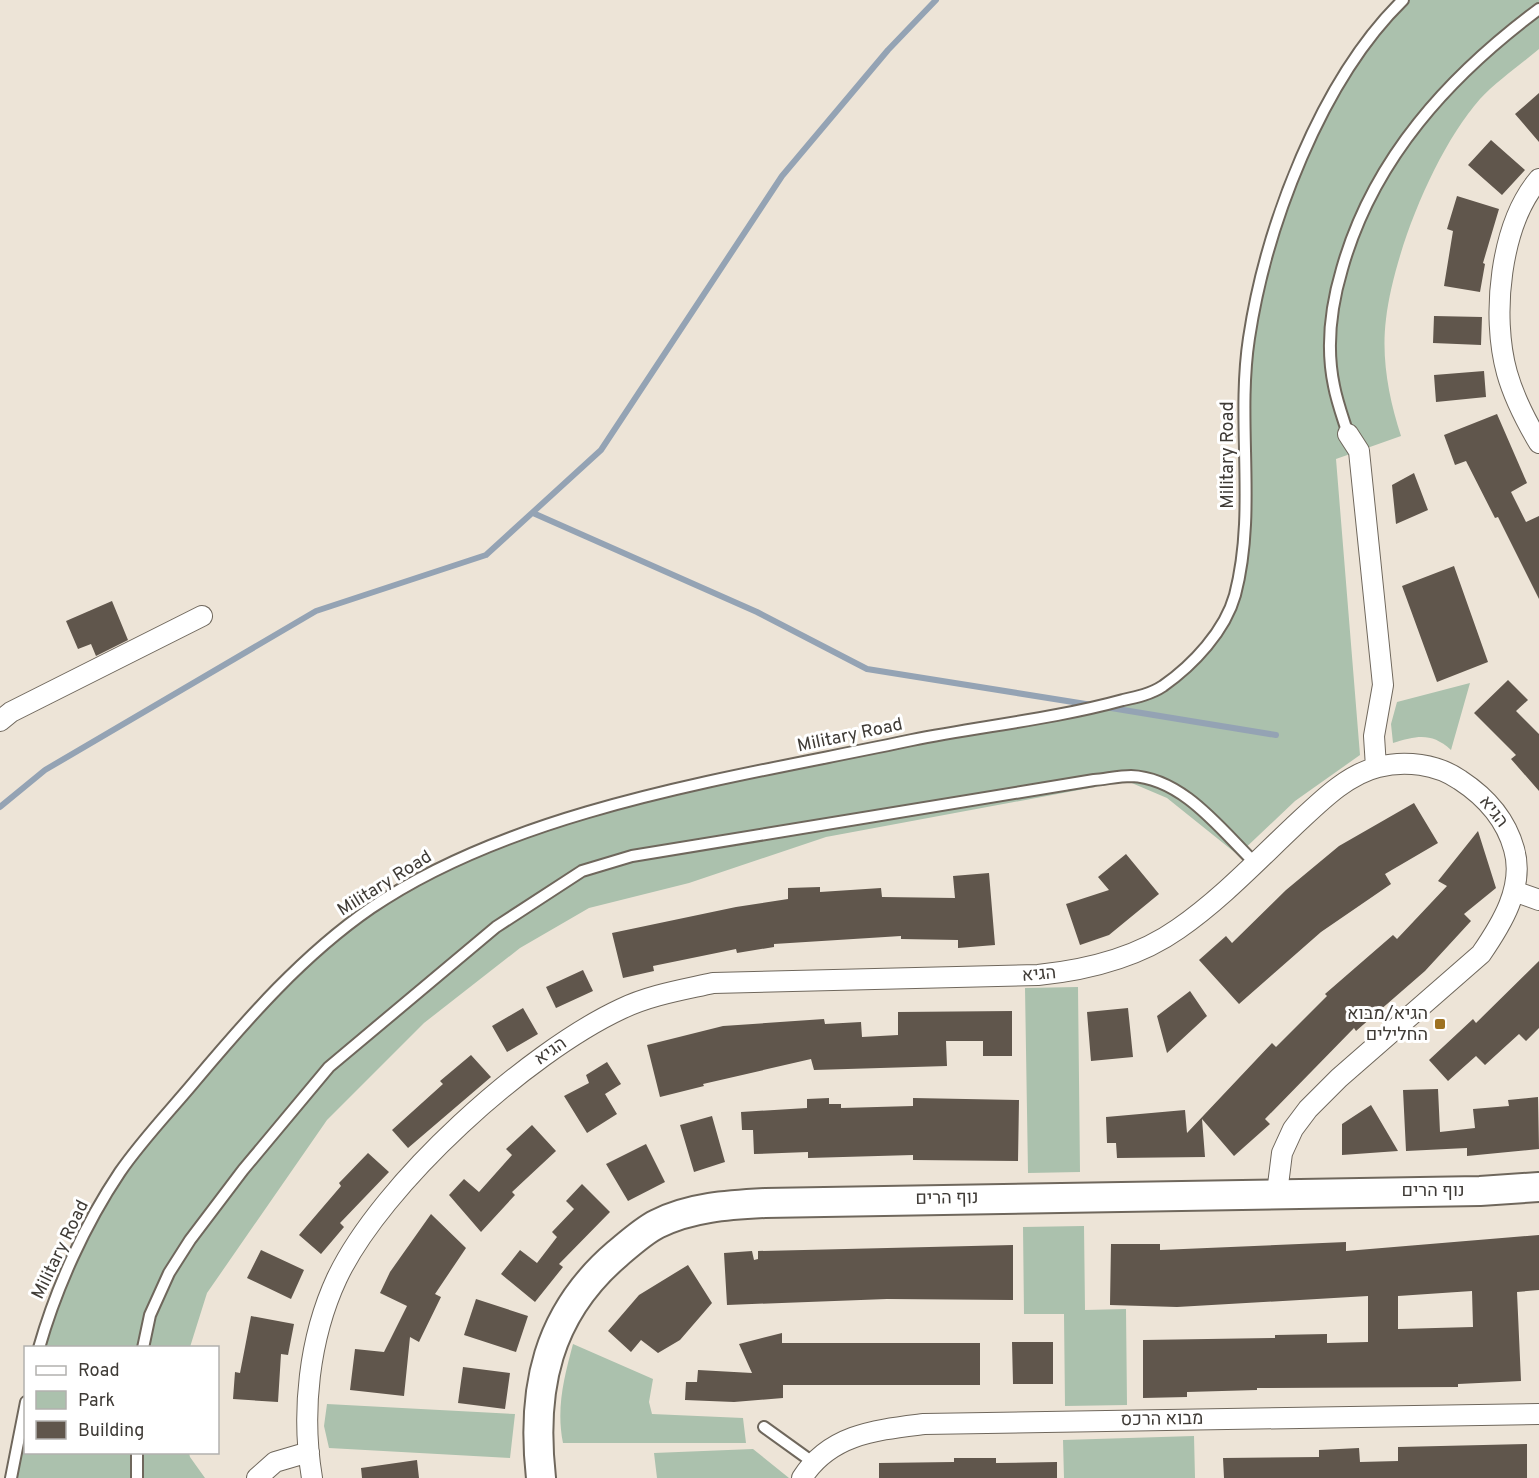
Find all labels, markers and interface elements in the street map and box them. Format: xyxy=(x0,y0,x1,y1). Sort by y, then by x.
street label: Military Road xyxy=(1217,401,1240,509)
street label: Military Road xyxy=(795,714,905,758)
street label: הגיא xyxy=(1473,791,1513,833)
street label: Military Road xyxy=(333,846,437,922)
street label: הגיא xyxy=(1021,962,1057,988)
place label: הגיא/מבוא החלילים xyxy=(1347,1003,1428,1047)
marker: הגיא/מבוא החלילים xyxy=(1433,1017,1447,1031)
street label: הגיא xyxy=(530,1033,572,1071)
street label: נוף הרים xyxy=(1401,1180,1465,1203)
street label: נוף הרים xyxy=(915,1187,979,1211)
street label: Military Road xyxy=(27,1197,95,1303)
legend xyxy=(24,1346,219,1454)
text: Road xyxy=(78,1360,120,1383)
text: Park xyxy=(78,1390,115,1413)
street label: מבוא הרכס xyxy=(1121,1408,1203,1432)
text: Building xyxy=(78,1420,144,1443)

